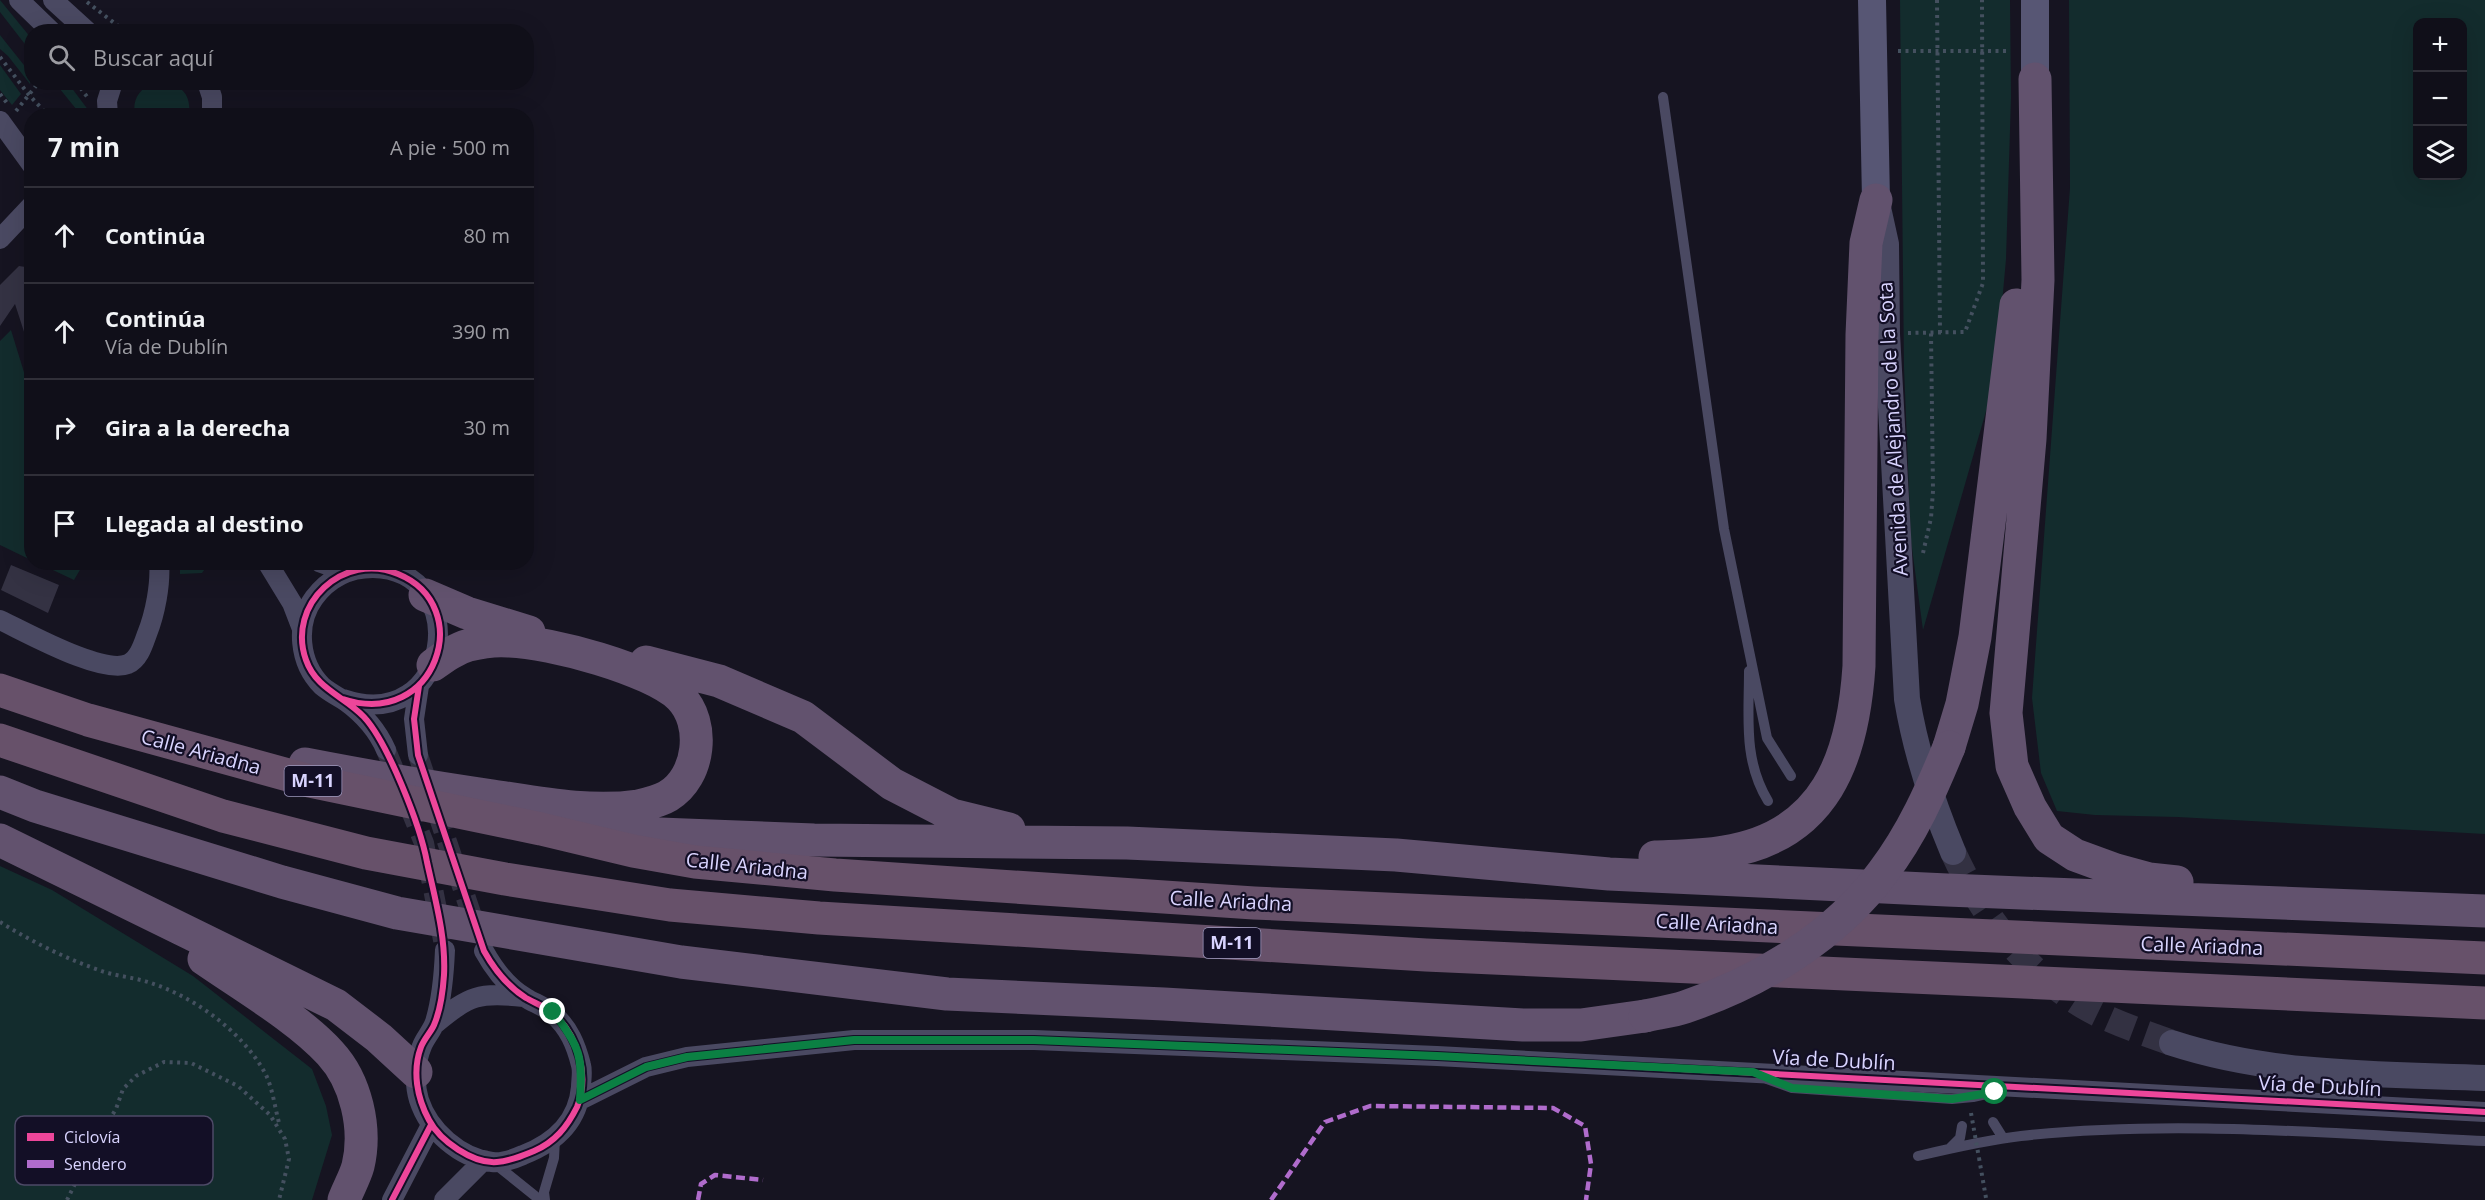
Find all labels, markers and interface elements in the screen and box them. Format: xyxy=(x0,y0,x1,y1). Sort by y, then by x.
map controls xyxy=(2413,18,2467,180)
button: + xyxy=(2413,18,2467,72)
search box xyxy=(24,24,534,90)
icon: search xyxy=(45,41,78,74)
text: Buscar aquí xyxy=(93,42,213,72)
button: − xyxy=(2413,72,2467,126)
button: layers xyxy=(2413,126,2467,180)
text: 7 min xyxy=(48,129,120,165)
text: A pie · 500 m xyxy=(390,134,510,161)
icon: ahead xyxy=(48,219,81,252)
text: Continúa xyxy=(105,220,206,250)
text: 80 m xyxy=(463,222,510,249)
street label: Avenida de Alejandro de la Sota xyxy=(1871,281,1914,577)
text: Continúa xyxy=(105,303,206,333)
icon: ahead xyxy=(48,315,81,348)
text: 390 m xyxy=(452,318,510,345)
text: Vía de Dublín xyxy=(105,333,228,360)
icon: right xyxy=(48,411,81,444)
text: Gira a la derecha xyxy=(105,412,290,442)
text: 30 m xyxy=(463,414,510,441)
icon: arrive xyxy=(48,507,81,540)
text: Llegada al destino xyxy=(105,508,304,538)
street label: Calle Ariadna xyxy=(138,723,264,780)
road number: M-11 xyxy=(284,766,342,796)
street label: Calle Ariadna xyxy=(685,846,810,885)
street label: Calle Ariadna xyxy=(1169,884,1293,917)
street label: Calle Ariadna xyxy=(1655,907,1779,940)
road number: M-11 xyxy=(1204,928,1260,958)
street label: Calle Ariadna xyxy=(2140,930,2264,961)
route end xyxy=(539,998,565,1024)
street label: Vía de Dublín xyxy=(1772,1043,1896,1076)
street label: Vía de Dublín xyxy=(2258,1069,2382,1102)
route start xyxy=(1981,1078,2007,1104)
legend xyxy=(15,1116,213,1185)
text: Ciclovía xyxy=(64,1126,120,1148)
text: Sendero xyxy=(64,1153,127,1175)

